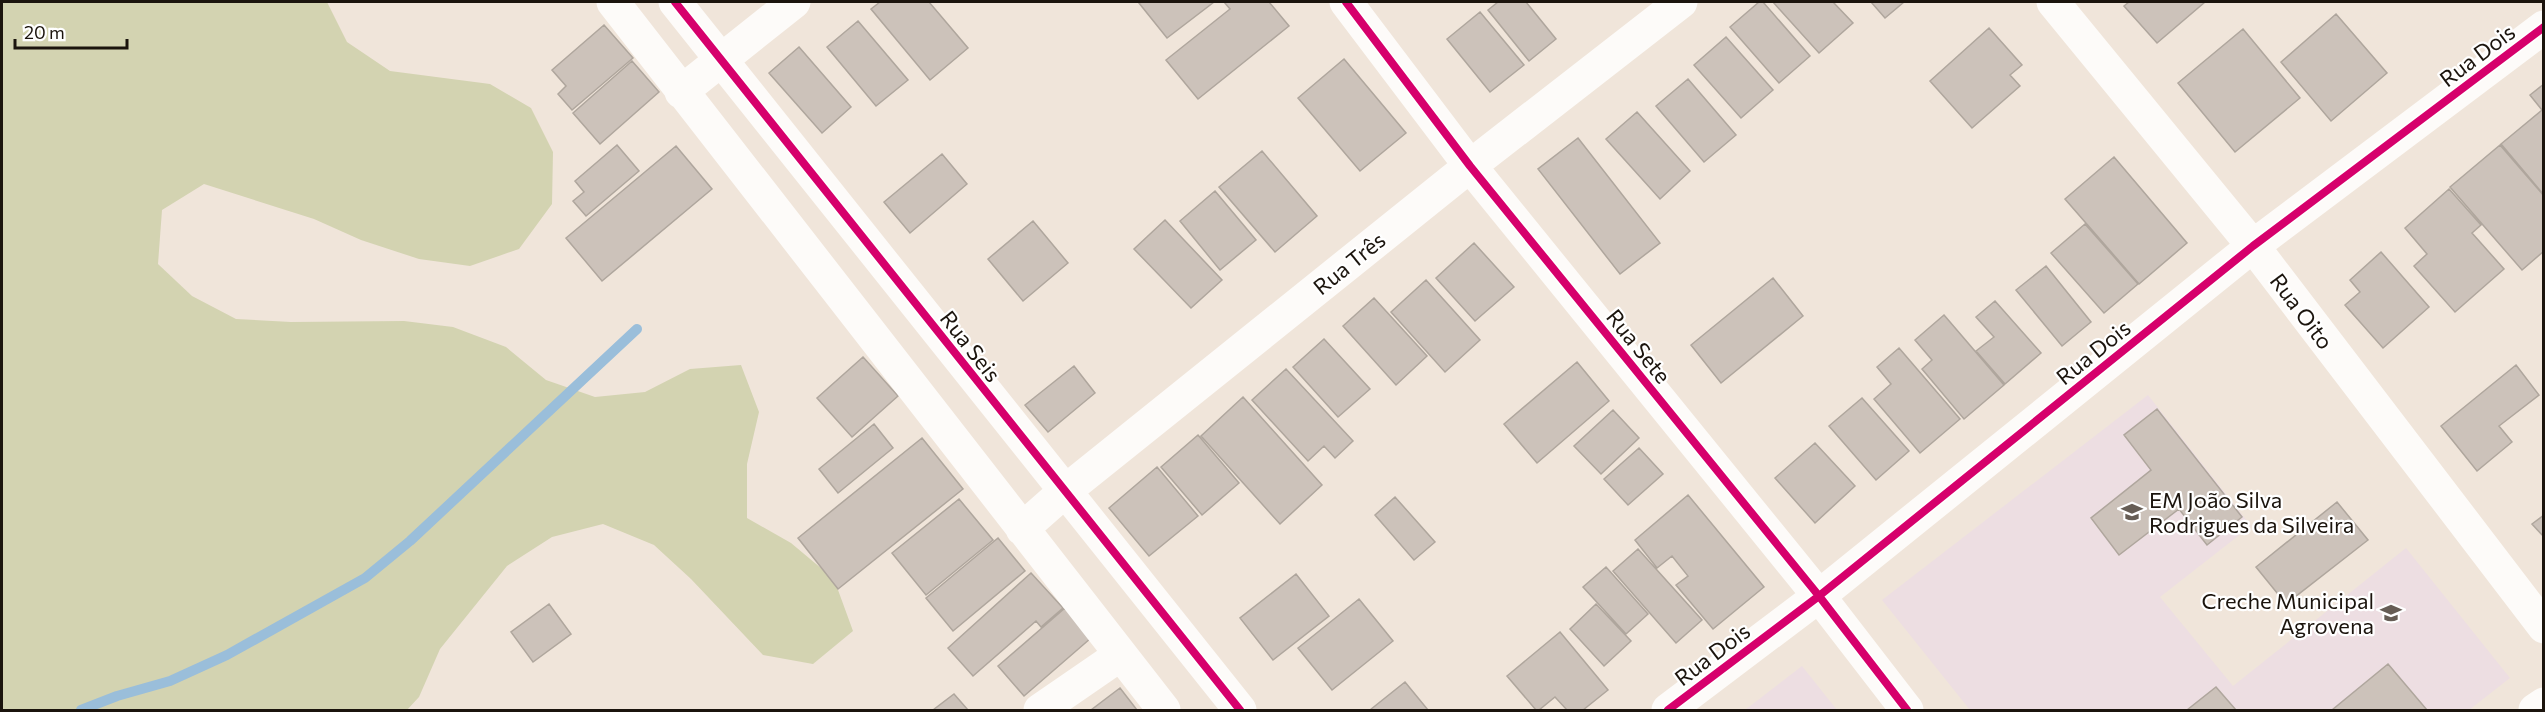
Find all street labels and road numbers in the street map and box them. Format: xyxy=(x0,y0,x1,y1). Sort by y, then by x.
street label: Rua Dois xyxy=(2434,18,2520,92)
street label: Rua Três xyxy=(1308,226,1390,300)
street label: Rua Oito xyxy=(2265,268,2339,354)
street label: Rua Sete xyxy=(1601,304,1677,388)
street label: Rua Seis xyxy=(935,305,1007,387)
street label: Rua Dois xyxy=(2050,314,2136,390)
street label: Rua Dois xyxy=(1669,617,1755,691)

